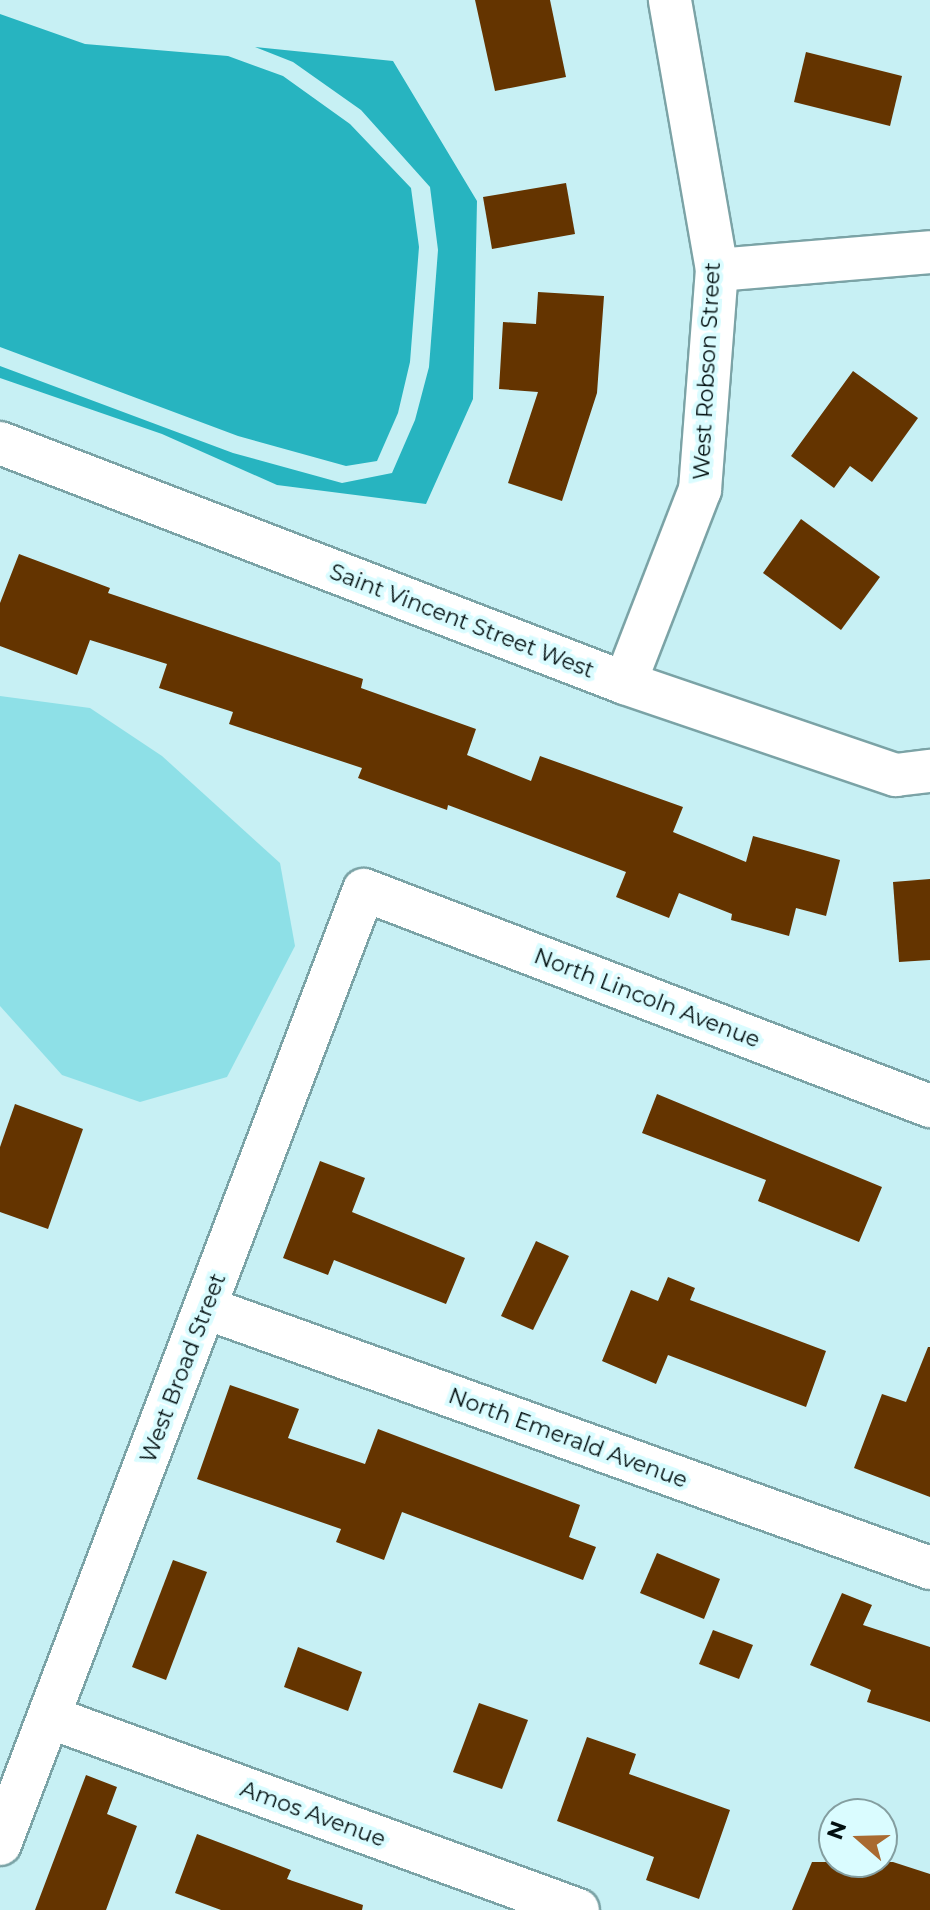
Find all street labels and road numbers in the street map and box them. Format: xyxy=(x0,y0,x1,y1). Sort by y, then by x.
street label: West Robson Street xyxy=(688,261,726,481)
street label: Saint Vincent Street West xyxy=(326,558,598,684)
street label: North Lincoln Avenue xyxy=(530,943,764,1053)
street label: West Broad Street xyxy=(135,1269,231,1467)
street label: North Emerald Avenue xyxy=(445,1382,691,1494)
street label: Amos Avenue xyxy=(237,1776,389,1852)

